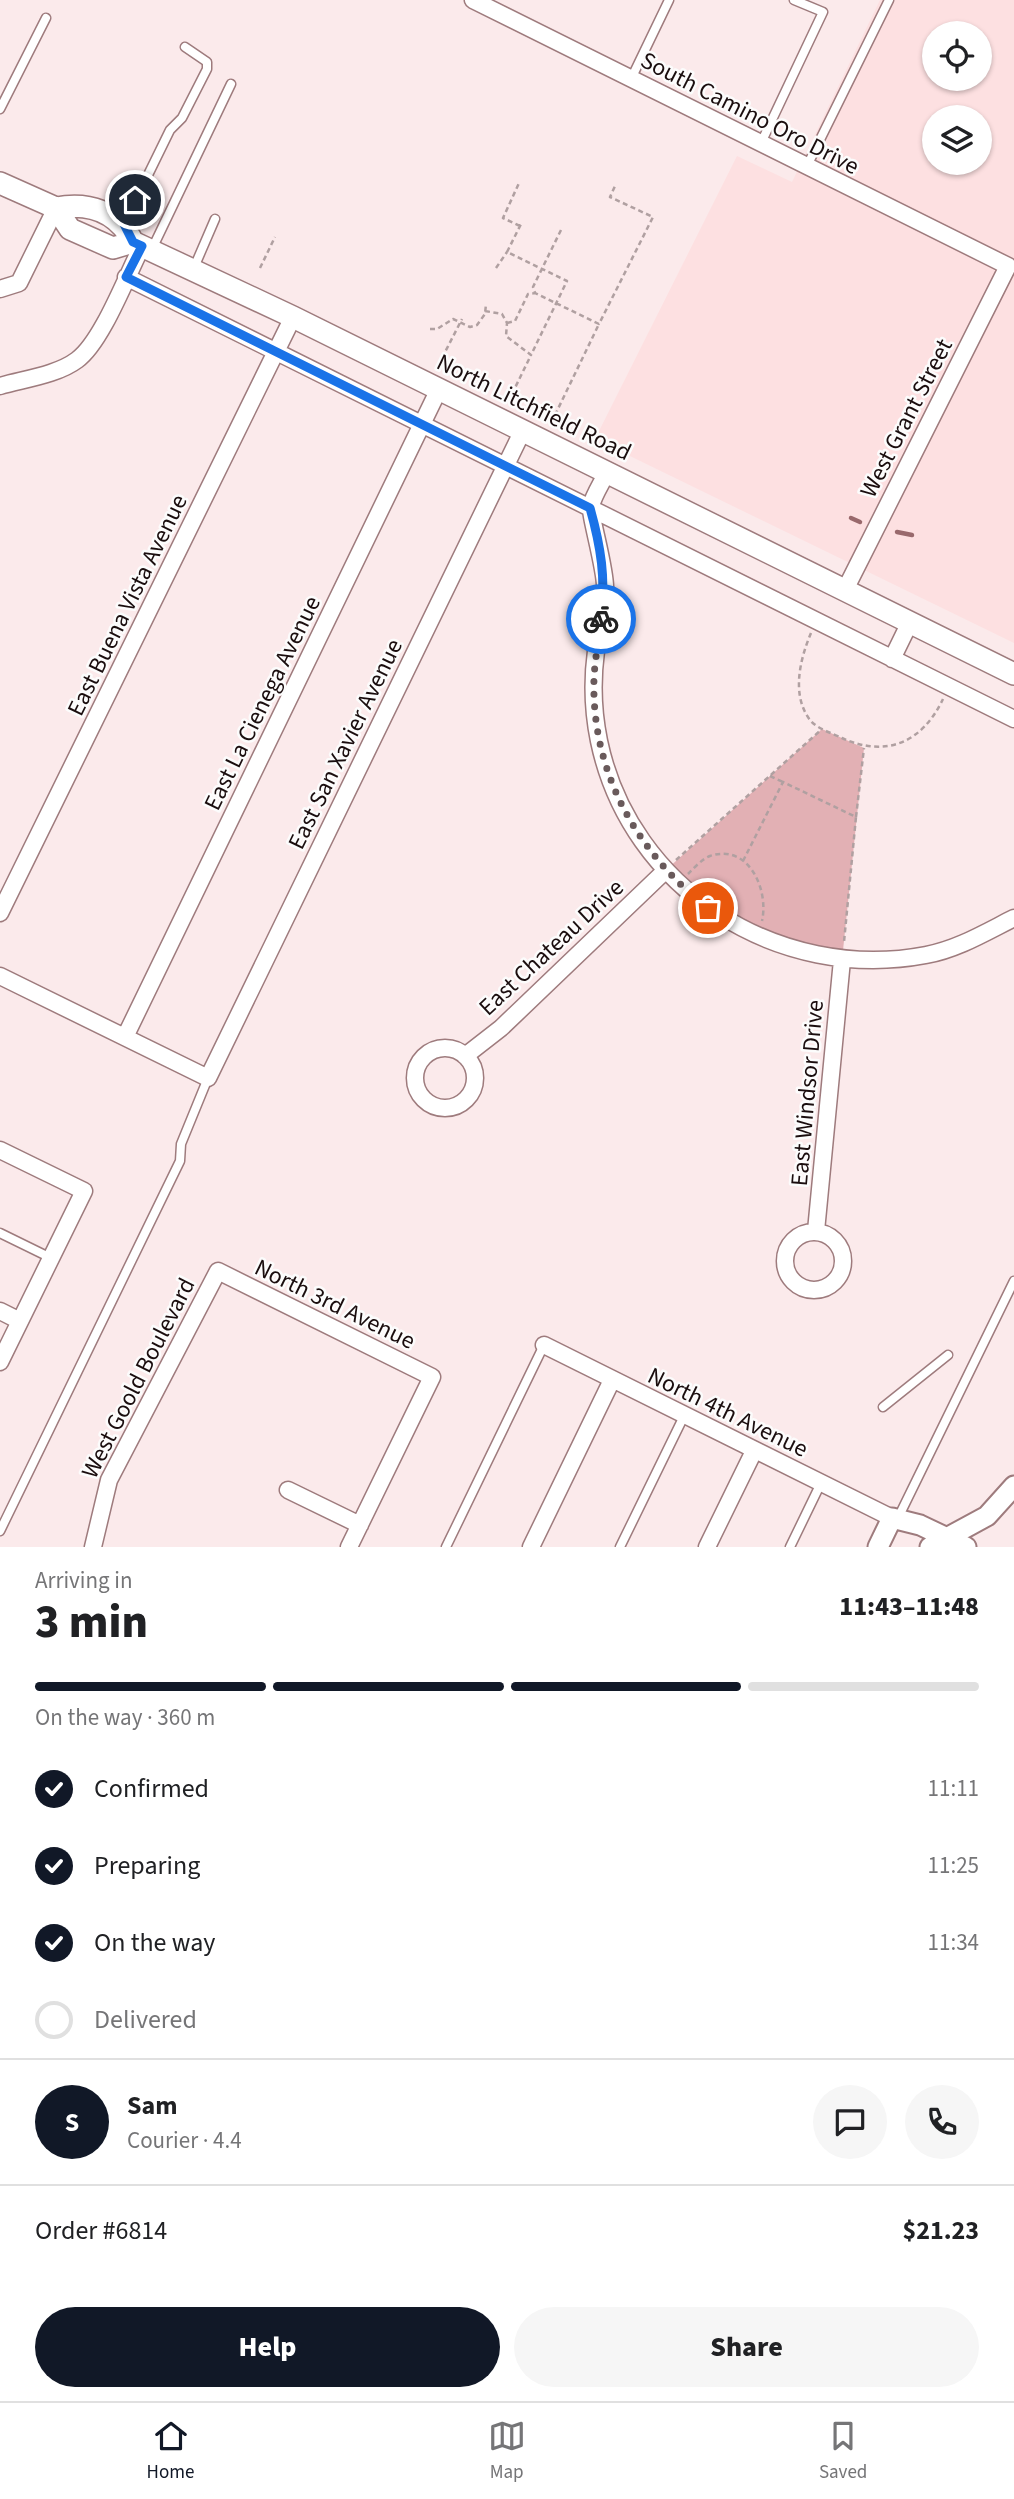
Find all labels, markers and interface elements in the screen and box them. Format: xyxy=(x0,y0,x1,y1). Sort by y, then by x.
map controls xyxy=(922,21,992,175)
button: locate xyxy=(922,21,992,91)
street label: South Camino Oro Drive xyxy=(634,43,865,184)
button: layers xyxy=(922,105,992,175)
pin xyxy=(105,170,165,230)
icon: home xyxy=(116,181,154,219)
street label: West Grant Street xyxy=(851,333,962,504)
street label: North Litchfield Road xyxy=(431,345,637,470)
street label: East Buena Vista Avenue xyxy=(59,489,196,722)
courier xyxy=(566,584,636,654)
street label: East La Cienega Avenue xyxy=(195,590,330,816)
icon: bike xyxy=(582,600,620,638)
street label: East San Xavier Avenue xyxy=(279,633,412,855)
street label: East Chateau Drive xyxy=(471,871,632,1024)
pin xyxy=(678,878,738,938)
icon: bag xyxy=(689,889,727,927)
street label: East Windsor Drive xyxy=(782,999,833,1188)
street label: North 3rd Avenue xyxy=(248,1250,421,1359)
street label: West Goold Boulevard xyxy=(73,1272,204,1485)
street label: North 4th Avenue xyxy=(642,1358,814,1466)
text: Arriving in xyxy=(35,1564,133,1597)
text: 11:43–11:48 xyxy=(839,1588,979,1625)
text: 3 min xyxy=(35,1590,148,1655)
text: On the way · 360 m xyxy=(35,1701,215,1734)
icon: check xyxy=(35,1770,73,1808)
text: Confirmed xyxy=(94,1770,209,1807)
text: 11:11 xyxy=(928,1772,979,1805)
icon: check xyxy=(35,1847,73,1885)
text: Preparing xyxy=(94,1847,200,1884)
text: 11:25 xyxy=(928,1849,979,1882)
icon: check xyxy=(35,1924,73,1962)
text: On the way xyxy=(94,1924,215,1961)
text: 11:34 xyxy=(928,1926,979,1959)
text: Delivered xyxy=(94,2001,197,2038)
button: chat xyxy=(813,2085,887,2159)
button: phone xyxy=(905,2085,979,2159)
text: Sam xyxy=(127,2087,177,2124)
text: S xyxy=(65,2104,79,2141)
text: Courier · 4.4 xyxy=(127,2124,242,2157)
text: Order #6814 xyxy=(35,2212,167,2249)
text: $21.23 xyxy=(903,2212,979,2249)
button: Help xyxy=(35,2307,500,2387)
button: Share xyxy=(514,2307,979,2387)
tab: Home xyxy=(147,2417,194,2486)
tab: Map xyxy=(488,2417,526,2486)
tab: Saved xyxy=(819,2417,867,2486)

